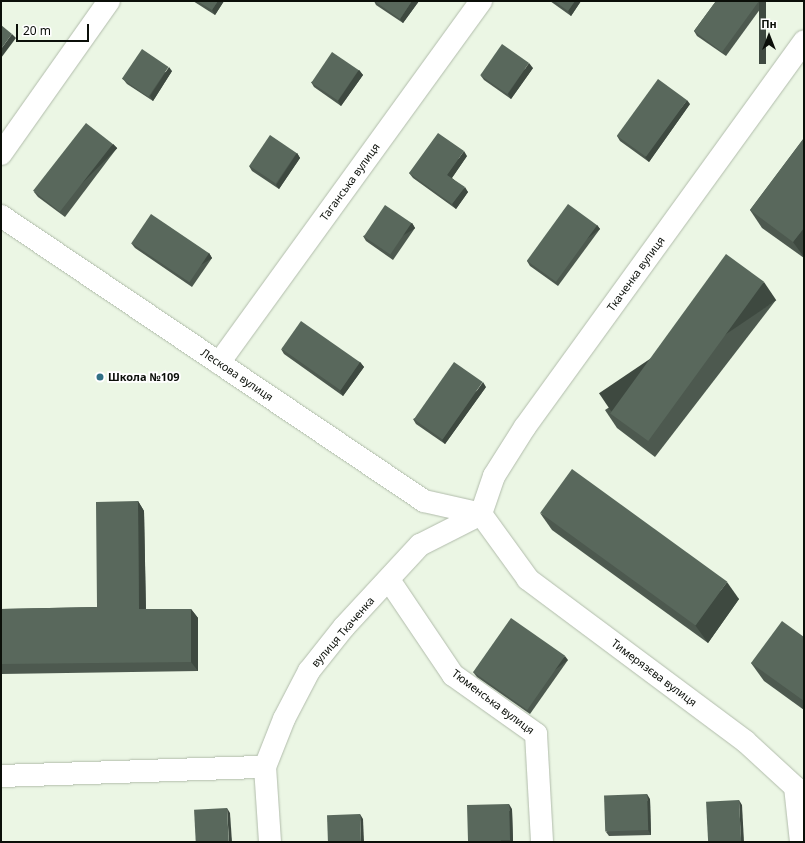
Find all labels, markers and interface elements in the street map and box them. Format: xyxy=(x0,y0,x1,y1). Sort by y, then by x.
scale bar xyxy=(18,16,91,42)
north arrow xyxy=(749,16,789,56)
text: Пн xyxy=(761,16,777,31)
text: 20 m xyxy=(23,22,51,39)
street label: Таганська вулиця xyxy=(317,140,383,224)
street label: Ткаченка вулиця xyxy=(605,234,667,314)
street label: Лескова вулиця xyxy=(198,346,276,404)
place label: Школа №109 xyxy=(108,370,180,384)
marker: Школа №109 xyxy=(95,372,105,382)
street label: вулиця Ткаченка xyxy=(309,594,377,670)
street label: Тимерязєва вулиця xyxy=(609,637,699,709)
street label: Тюменська вулиця xyxy=(449,667,537,737)

